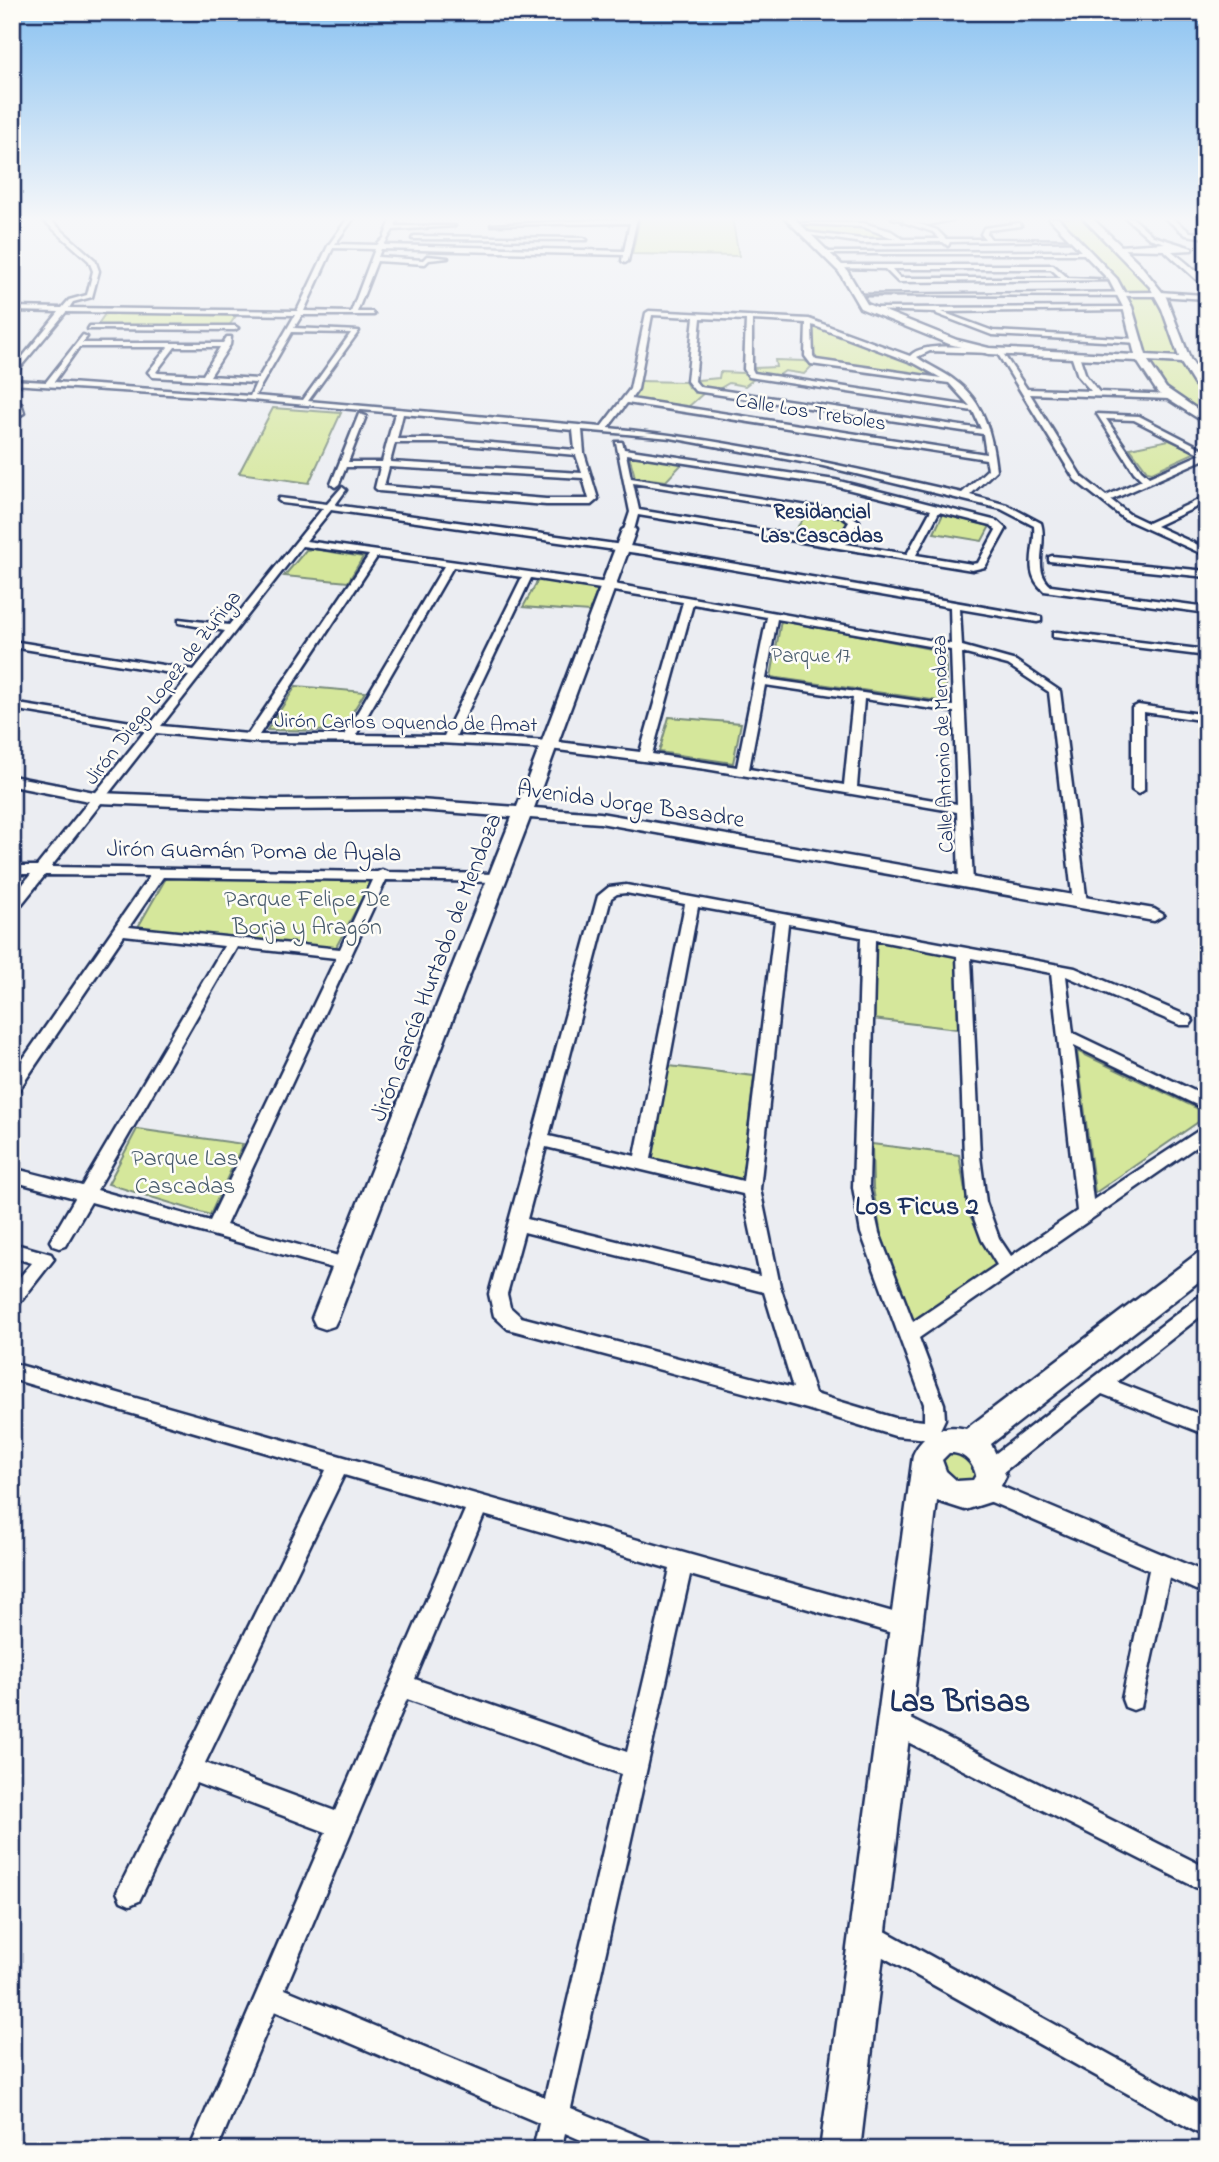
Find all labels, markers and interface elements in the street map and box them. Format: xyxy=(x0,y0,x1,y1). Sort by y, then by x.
street label: Calle Los Treboles xyxy=(733,386,888,440)
district label: Residancial Las Cascadas xyxy=(760,498,884,552)
street label: Jirón Diego Lopez de Zuñiga xyxy=(78,584,251,793)
street label: Calle Antonio de Mendoza xyxy=(925,634,963,853)
park label: Parque 17 xyxy=(771,642,851,672)
street label: Jirón Carlos Oquendo de Amat xyxy=(274,707,538,741)
street label: Avenida Jorge Basadre xyxy=(515,772,747,839)
street label: Jirón García Hurtado de Mendoza xyxy=(362,809,512,1127)
street label: Jirón Guamán Poma de Ayala xyxy=(106,832,402,874)
park label: Parque Felipe De Borja y Aragón xyxy=(224,883,390,947)
park label: Parque Las Cascadas xyxy=(131,1142,239,1205)
district label: Los Ficus 2 xyxy=(855,1189,979,1227)
district label: Las Brisas xyxy=(890,1680,1030,1727)

